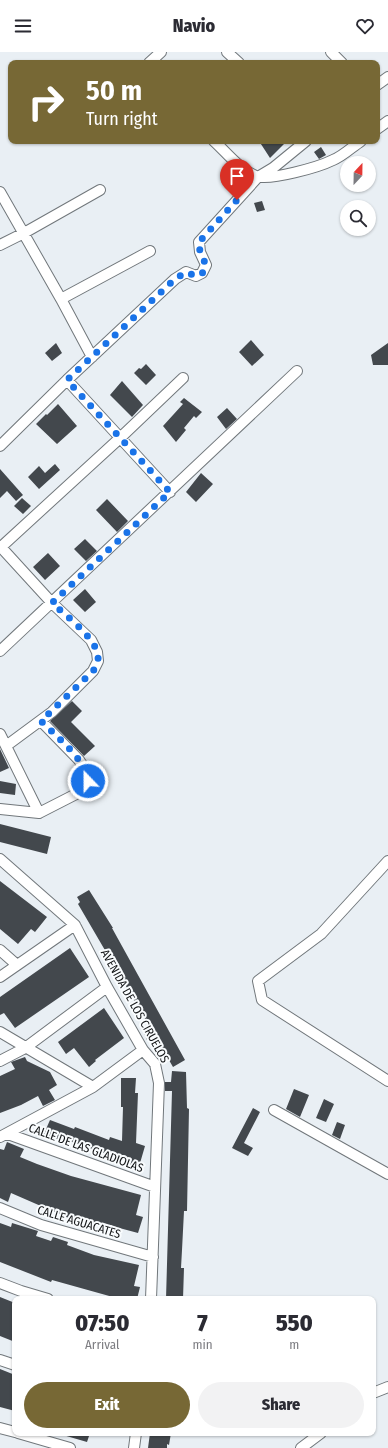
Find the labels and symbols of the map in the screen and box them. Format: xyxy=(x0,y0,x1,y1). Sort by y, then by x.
north arrow xyxy=(340,156,376,192)
pin xyxy=(220,159,254,200)
position arrow xyxy=(67,760,109,802)
street label: AVENIDA DE LOS CIRUELOS xyxy=(98,947,172,1065)
street label: CALLE DE LAS GLADIOLAS xyxy=(27,1121,145,1175)
street label: CALLE AGUACATES xyxy=(36,1203,122,1241)

